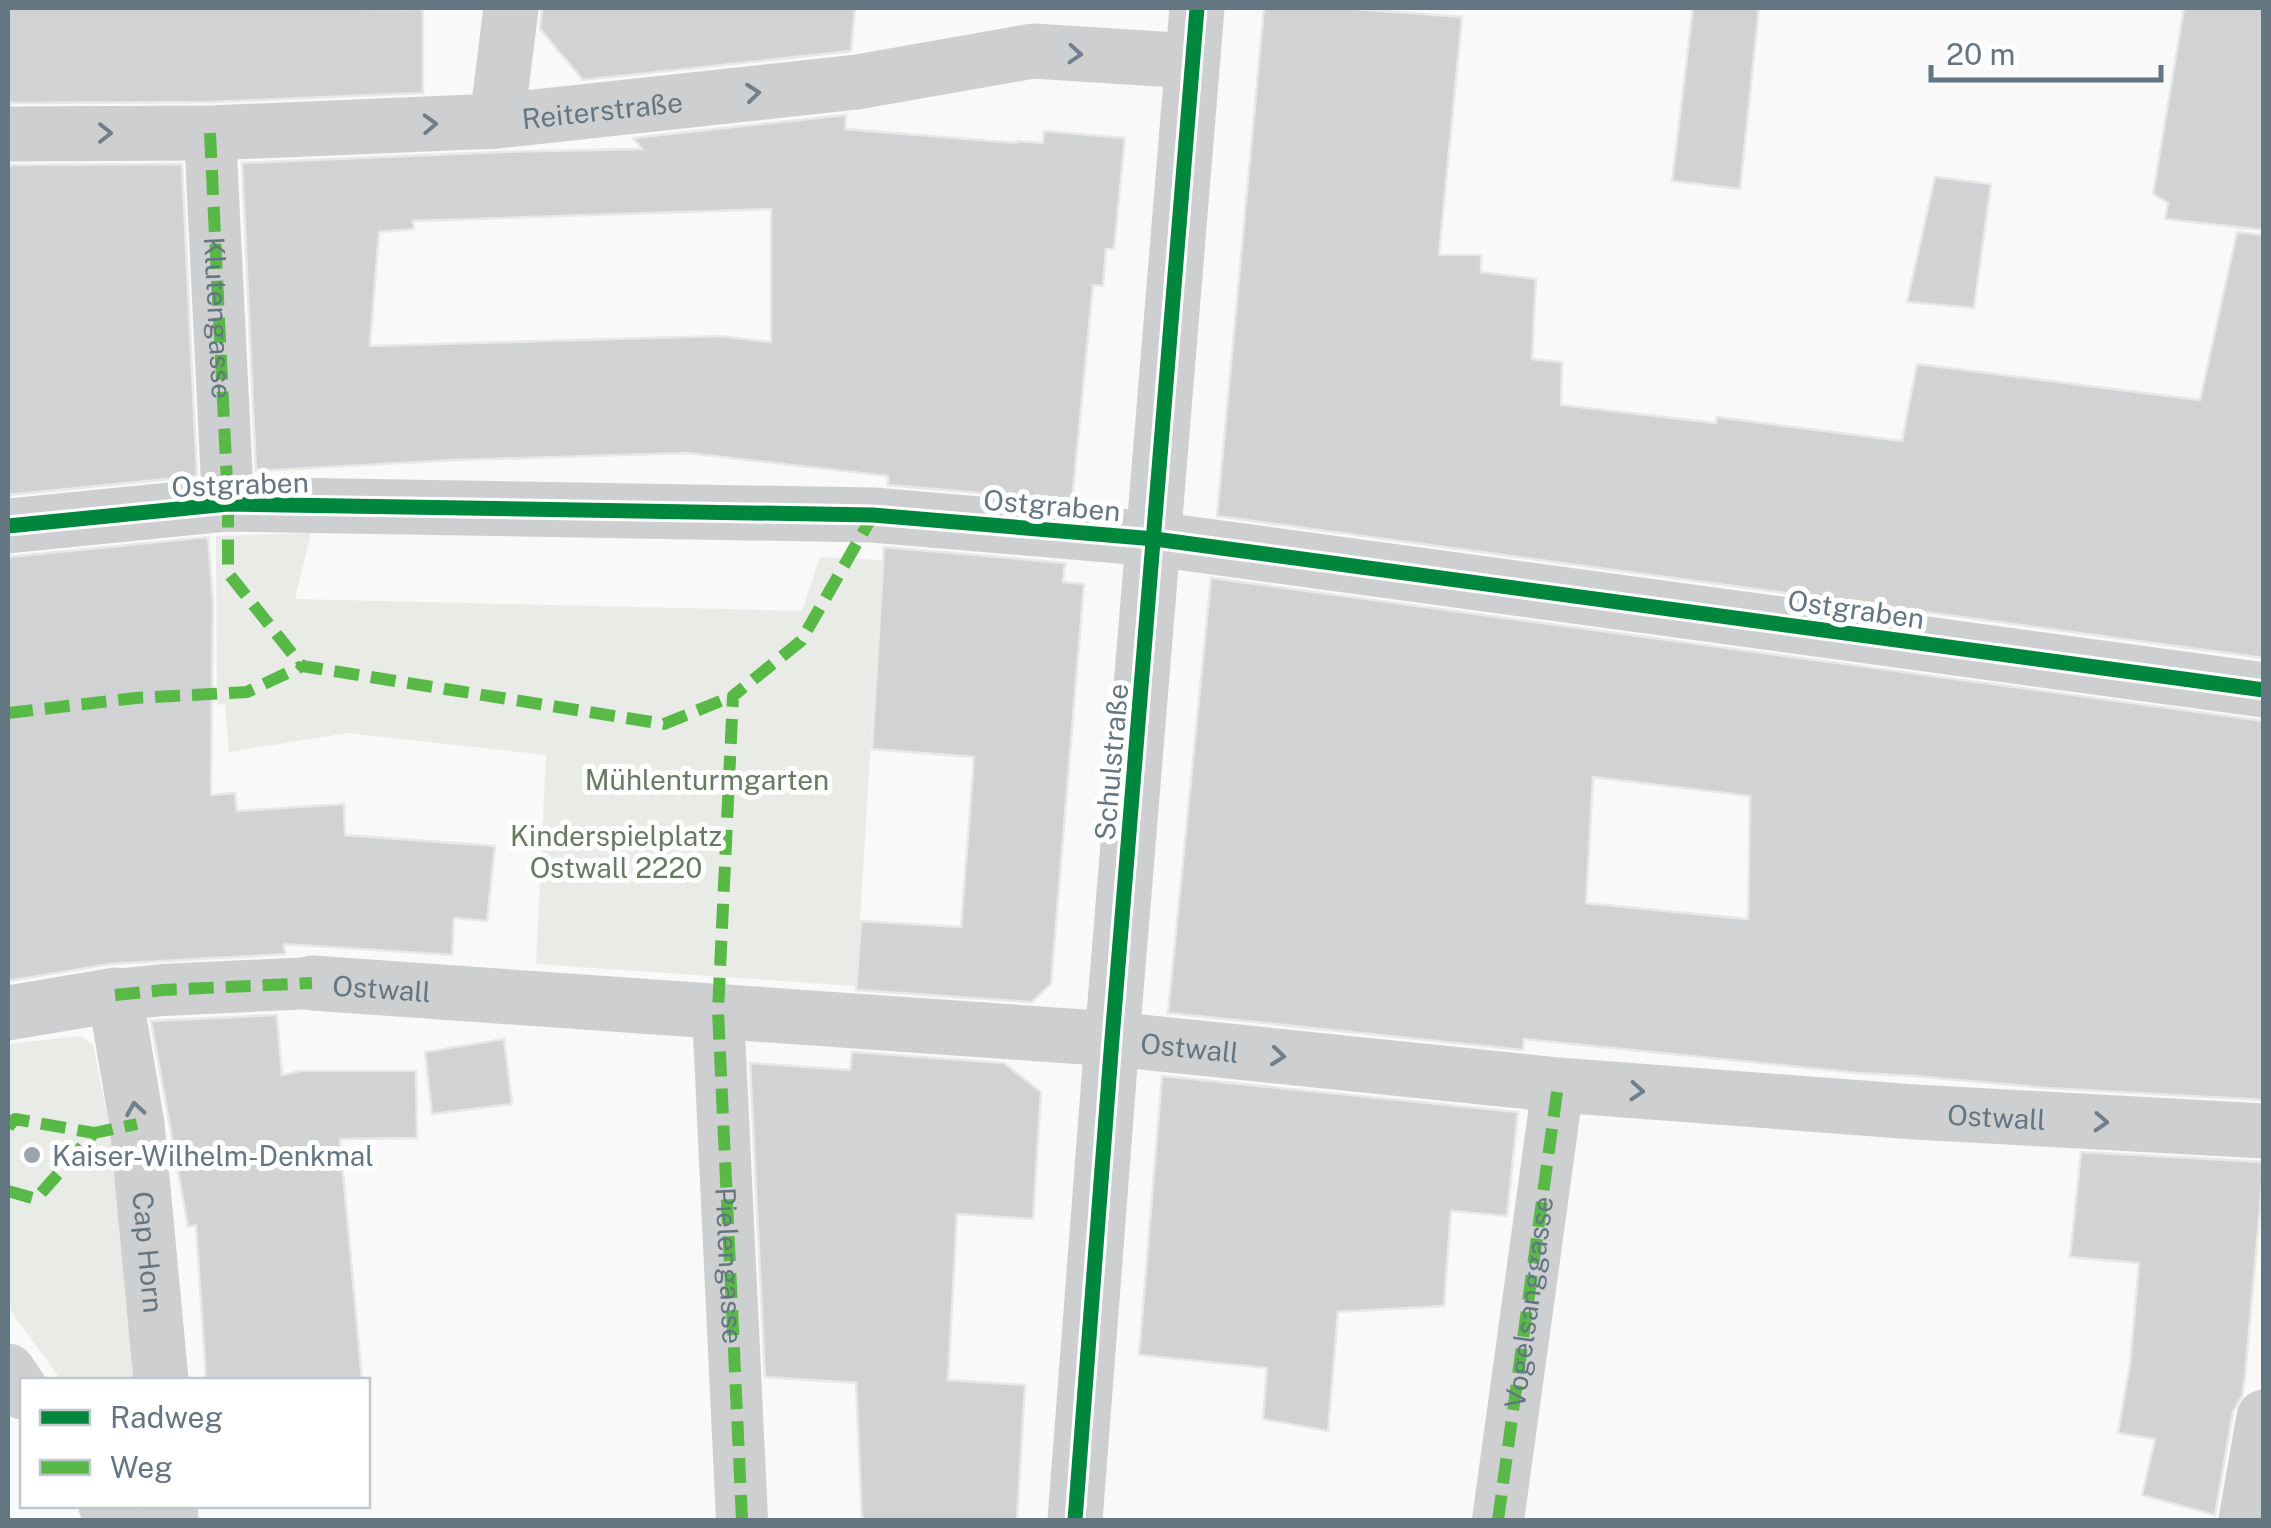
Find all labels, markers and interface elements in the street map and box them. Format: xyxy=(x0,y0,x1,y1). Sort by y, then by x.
scale bar xyxy=(1931,20,2161,82)
text: 20 m xyxy=(1946,36,2015,72)
one-way arrow xyxy=(1067,43,1083,64)
one-way arrow xyxy=(746,83,762,104)
street label: Reiterstraße xyxy=(520,85,684,135)
one-way arrow xyxy=(422,113,438,134)
one-way arrow xyxy=(98,122,113,144)
street label: Klutengasse xyxy=(199,236,239,400)
street label: Ostgraben xyxy=(171,465,309,503)
street label: Ostgraben xyxy=(982,483,1122,527)
street label: Ostgraben xyxy=(1786,583,1926,635)
street label: Schulstraße xyxy=(1088,682,1134,842)
park label: Mühlenturmgarten xyxy=(585,763,829,796)
park label: Kinderspielplatz Ostwall 2220 xyxy=(510,819,722,884)
street label: Ostwall xyxy=(331,968,432,1008)
street label: Ostwall xyxy=(1139,1026,1240,1068)
one-way arrow xyxy=(1271,1045,1287,1066)
one-way arrow xyxy=(1629,1080,1645,1101)
street label: Ostwall xyxy=(1946,1097,2047,1136)
one-way arrow xyxy=(125,1101,146,1118)
one-way arrow xyxy=(2093,1111,2109,1132)
place label: Kaiser-Wilhelm-Denkmal xyxy=(52,1139,374,1172)
marker: Kaiser-Wilhelm-Denkmal xyxy=(21,1144,43,1166)
street label: Pielengasse xyxy=(710,1187,750,1345)
street label: Cap Horn xyxy=(127,1190,171,1314)
street label: Vogelsanggasse xyxy=(1497,1194,1559,1410)
legend xyxy=(20,1378,370,1508)
text: Radweg xyxy=(110,1399,223,1435)
text: Weg xyxy=(110,1449,173,1485)

